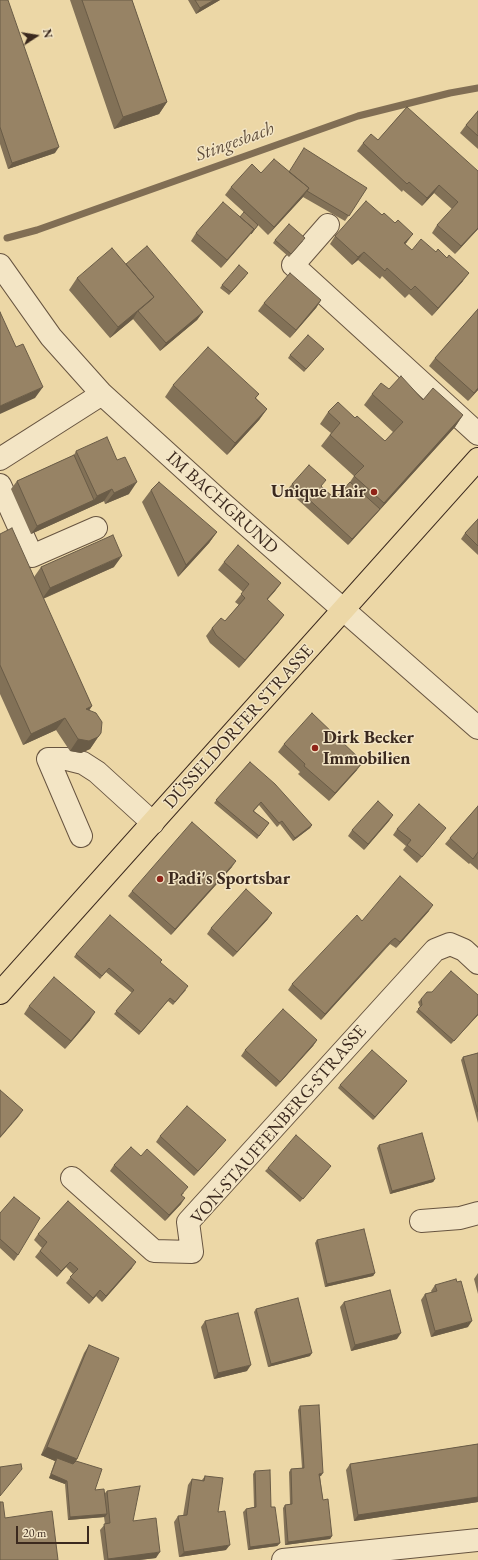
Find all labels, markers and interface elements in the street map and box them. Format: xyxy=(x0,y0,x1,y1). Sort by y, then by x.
north arrow xyxy=(16,16,56,56)
text: N xyxy=(40,28,56,39)
water label: Stingesbach xyxy=(193,117,277,167)
street label: IM BACHGRUND xyxy=(162,447,282,559)
place label: Unique Hair xyxy=(271,481,366,503)
marker: Unique Hair xyxy=(369,487,379,497)
street label: DÜSSELDORFER STRASSE xyxy=(160,640,318,814)
place label: Dirk Becker Immobilien xyxy=(323,727,414,770)
marker: Dirk Becker Immobilien xyxy=(310,743,320,753)
place label: Padi's Sportsbar xyxy=(168,868,290,890)
marker: Padi's Sportsbar xyxy=(155,874,165,884)
street label: VON-STAUFFENBERG-STRASSE xyxy=(187,1021,371,1229)
scale bar xyxy=(18,1518,91,1544)
text: 20 m xyxy=(23,1525,46,1541)

